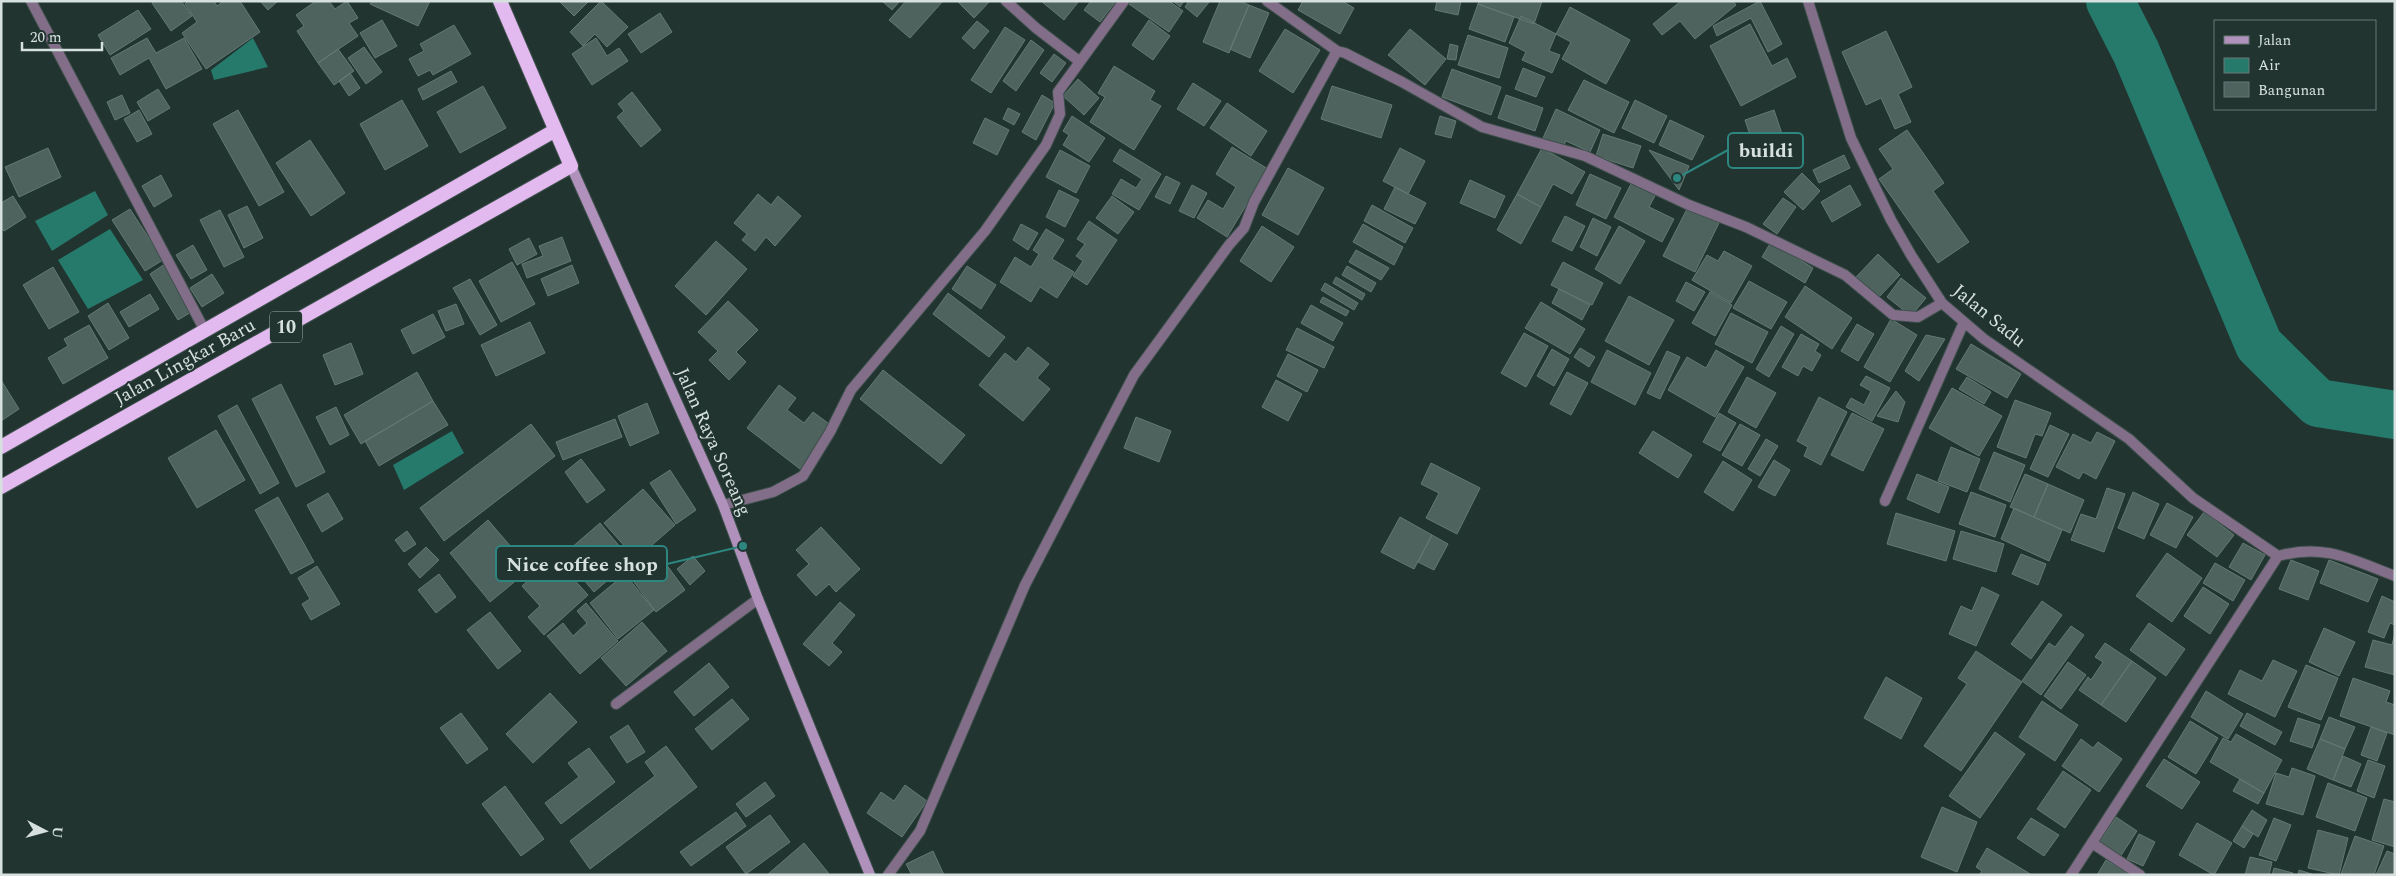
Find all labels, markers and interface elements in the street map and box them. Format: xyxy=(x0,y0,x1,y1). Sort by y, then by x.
scale bar xyxy=(22,20,102,52)
legend xyxy=(2214,20,2376,110)
text: 20 m xyxy=(30,26,62,49)
text: Jalan xyxy=(2258,29,2291,52)
text: Air xyxy=(2258,54,2280,77)
text: Bangunan xyxy=(2258,79,2325,102)
callout: buildi xyxy=(1728,133,1803,168)
text: buildi xyxy=(1739,136,1793,166)
street label: Jalan Sadu xyxy=(1946,277,2032,355)
street label: Jalan Lingkar Baru xyxy=(109,311,261,413)
road number: 10 xyxy=(270,312,302,342)
street label: Jalan Raya Soreang xyxy=(667,363,759,521)
callout: Nice coffee shop xyxy=(496,546,667,581)
text: Nice coffee shop xyxy=(506,550,658,580)
north arrow xyxy=(20,806,70,856)
text: U xyxy=(46,825,68,840)

